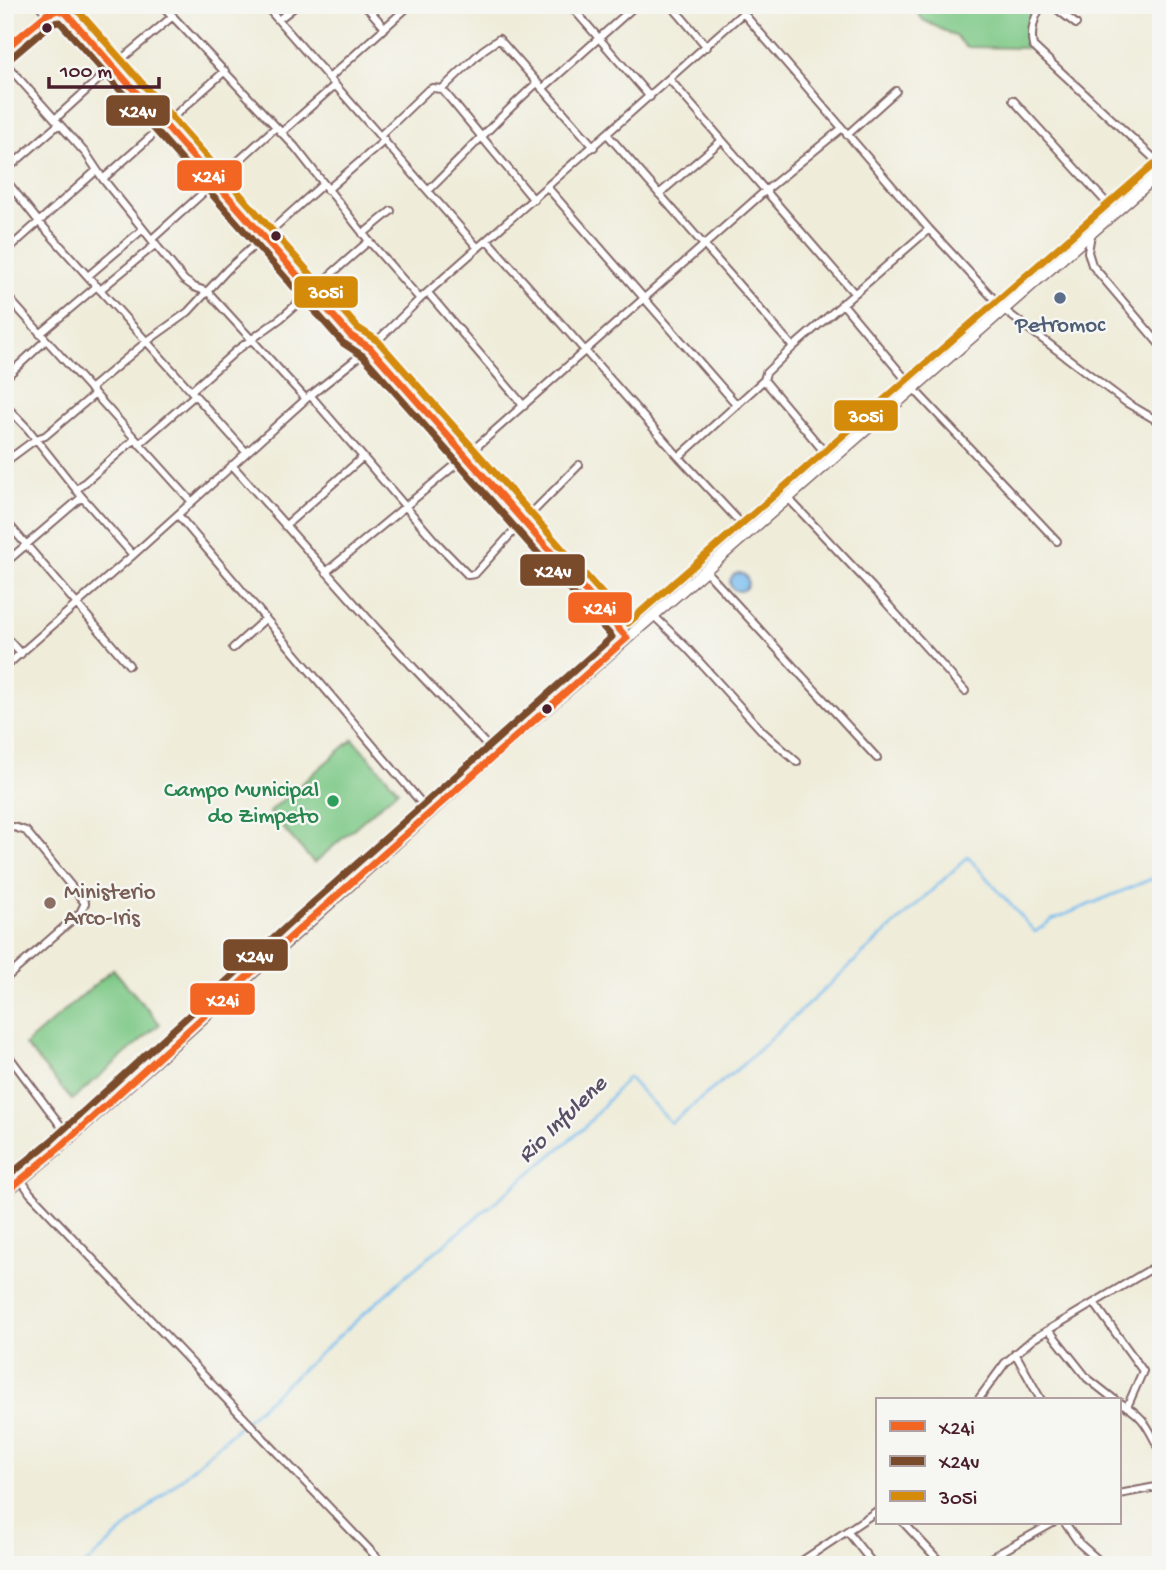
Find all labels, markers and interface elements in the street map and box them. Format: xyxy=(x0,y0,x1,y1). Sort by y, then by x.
unlabelled marker xyxy=(40,21,54,35)
scale bar xyxy=(49,46,159,90)
text: 100 m xyxy=(59,61,112,86)
line badge: X24v xyxy=(105,94,171,127)
text: X24v xyxy=(119,102,157,125)
line badge: X24i xyxy=(176,159,243,192)
text: X24i xyxy=(192,167,225,190)
unlabelled marker xyxy=(269,229,283,243)
line badge: 305i xyxy=(293,275,359,309)
text: 305i xyxy=(308,283,343,306)
marker: Petromoc xyxy=(1052,290,1068,306)
place label: Petromoc xyxy=(1014,313,1106,340)
line badge: 305i xyxy=(833,399,899,432)
text: 305i xyxy=(848,407,883,430)
line badge: X24v xyxy=(519,553,586,587)
text: X24v xyxy=(534,562,572,585)
line badge: X24i xyxy=(567,591,633,624)
text: X24i xyxy=(583,599,616,622)
unlabelled marker xyxy=(540,702,554,716)
place label: Campo Municipal do Zimpeto xyxy=(164,778,319,831)
marker: Campo Municipal do Zimpeto xyxy=(325,793,341,809)
place label: Ministerio Arco-Iris xyxy=(64,880,156,933)
marker: Ministerio Arco-Iris xyxy=(42,895,58,911)
line badge: X24v xyxy=(222,938,289,972)
text: X24v xyxy=(236,947,274,970)
line badge: X24i xyxy=(189,982,256,1016)
text: X24i xyxy=(206,991,239,1014)
water label: Rio Infulene xyxy=(513,1070,615,1170)
legend xyxy=(876,1398,1120,1524)
text: X24i xyxy=(938,1418,975,1443)
text: X24v xyxy=(938,1452,980,1477)
text: 305i xyxy=(938,1488,977,1513)

